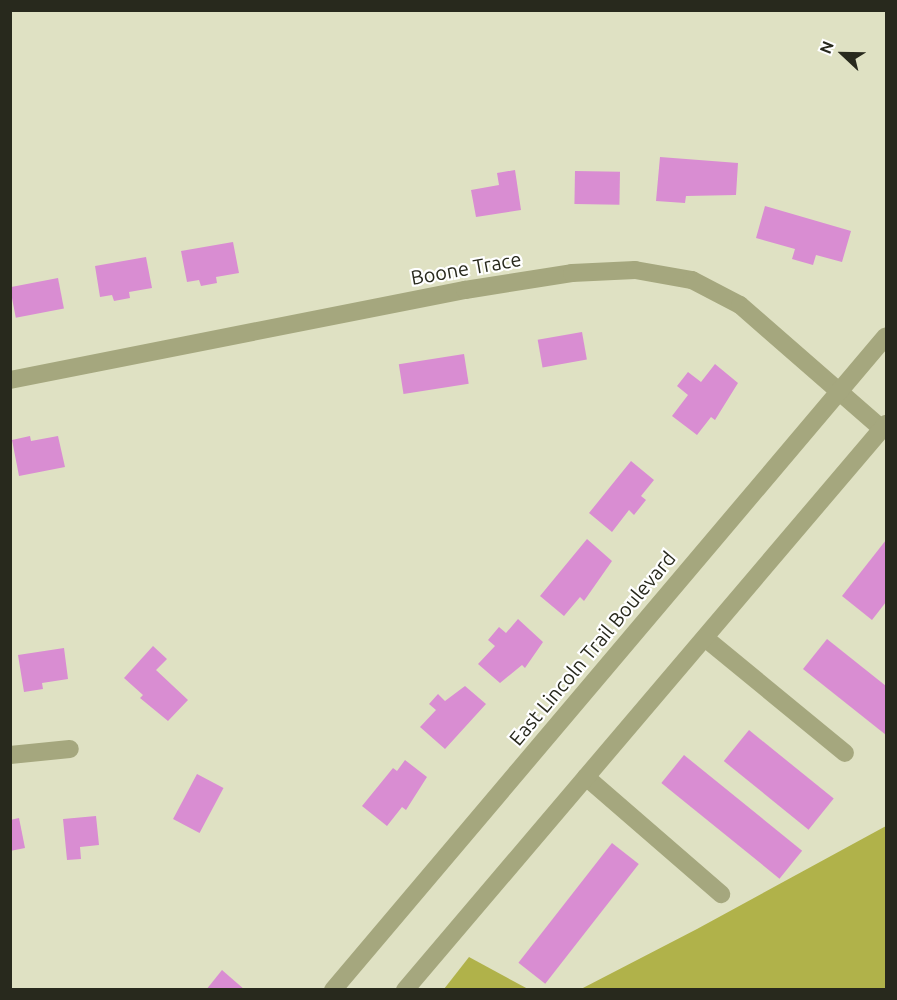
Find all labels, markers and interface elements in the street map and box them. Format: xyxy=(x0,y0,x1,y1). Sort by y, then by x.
north arrow xyxy=(813,24,873,84)
text: N xyxy=(816,38,837,56)
street label: Boone Trace xyxy=(409,246,523,290)
street label: East Lincoln Trail Boulevard xyxy=(504,546,680,750)

